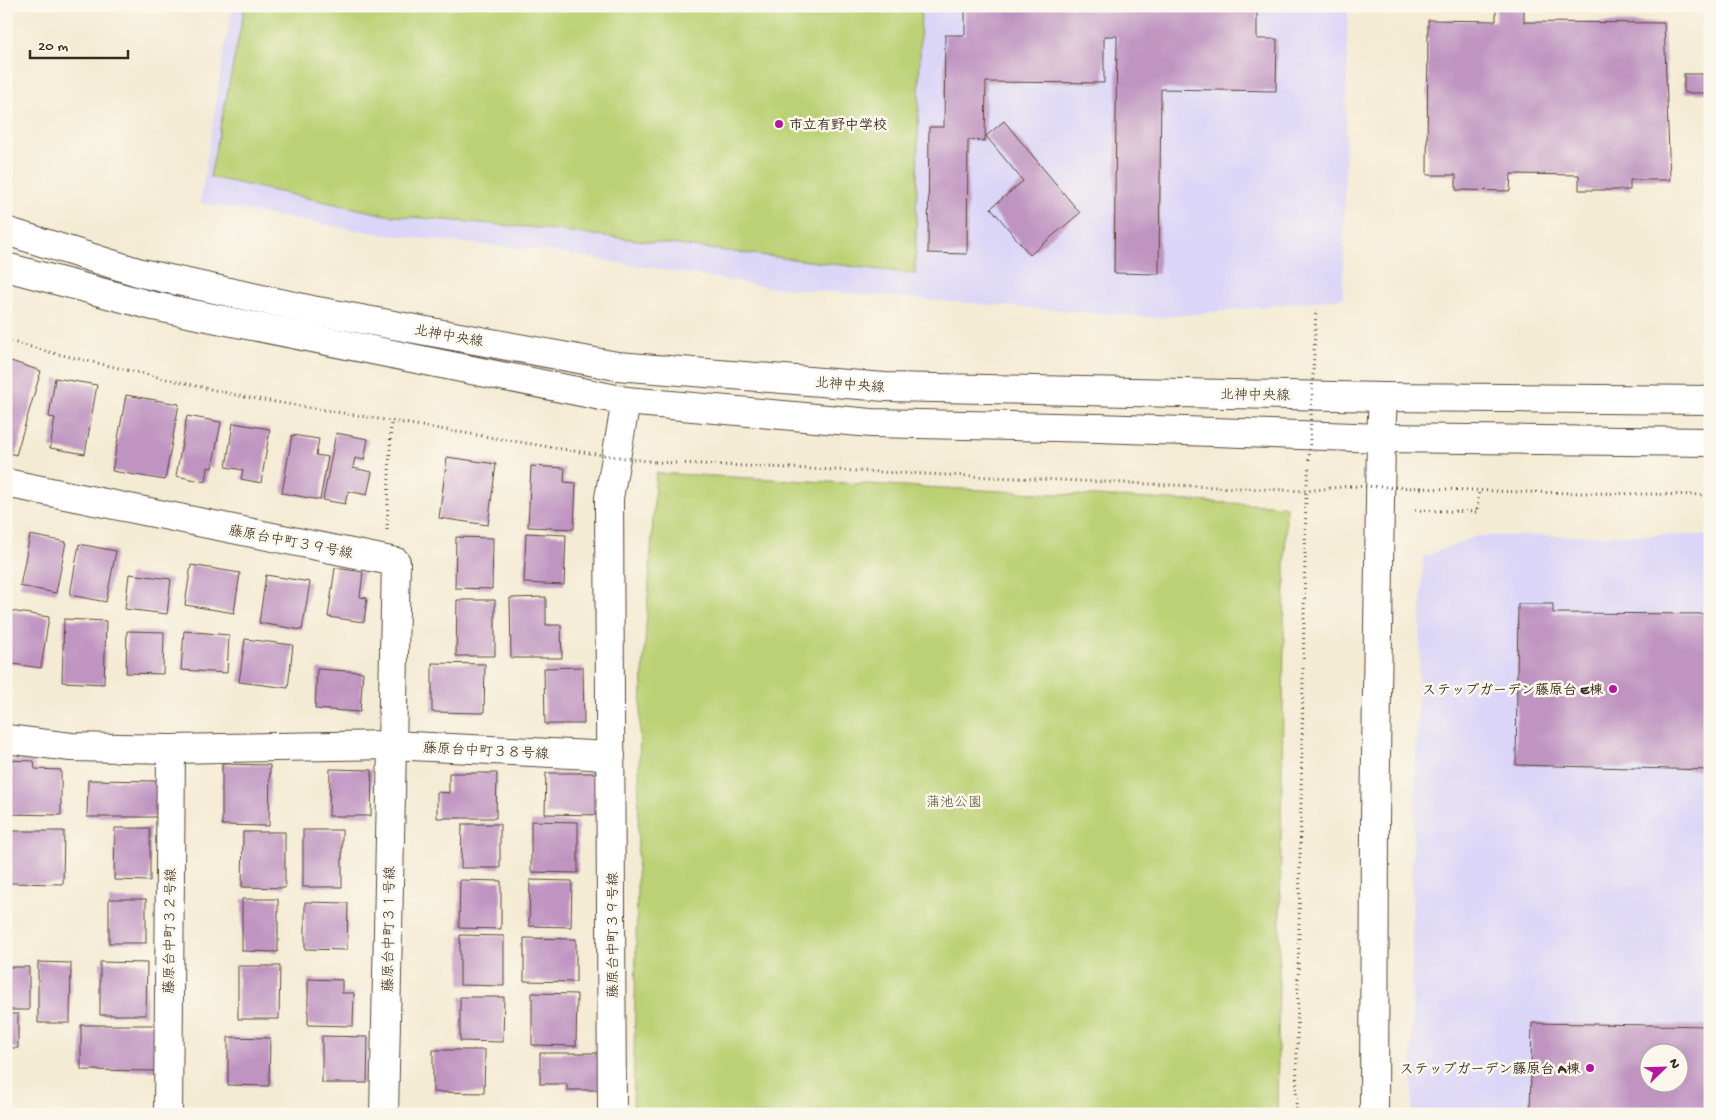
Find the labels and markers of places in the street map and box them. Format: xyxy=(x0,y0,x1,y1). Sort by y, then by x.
place label: 市立有野中学校 xyxy=(789,117,887,135)
marker: 市立有野中学校 xyxy=(773,118,785,130)
place label: ステップガーデン藤原台 E棟 xyxy=(1422,682,1604,700)
marker: ステップガーデン藤原台 E棟 xyxy=(1607,683,1619,695)
place label: ステップガーデン藤原台 A棟 xyxy=(1400,1061,1581,1079)
marker: ステップガーデン藤原台 A棟 xyxy=(1584,1062,1596,1074)

